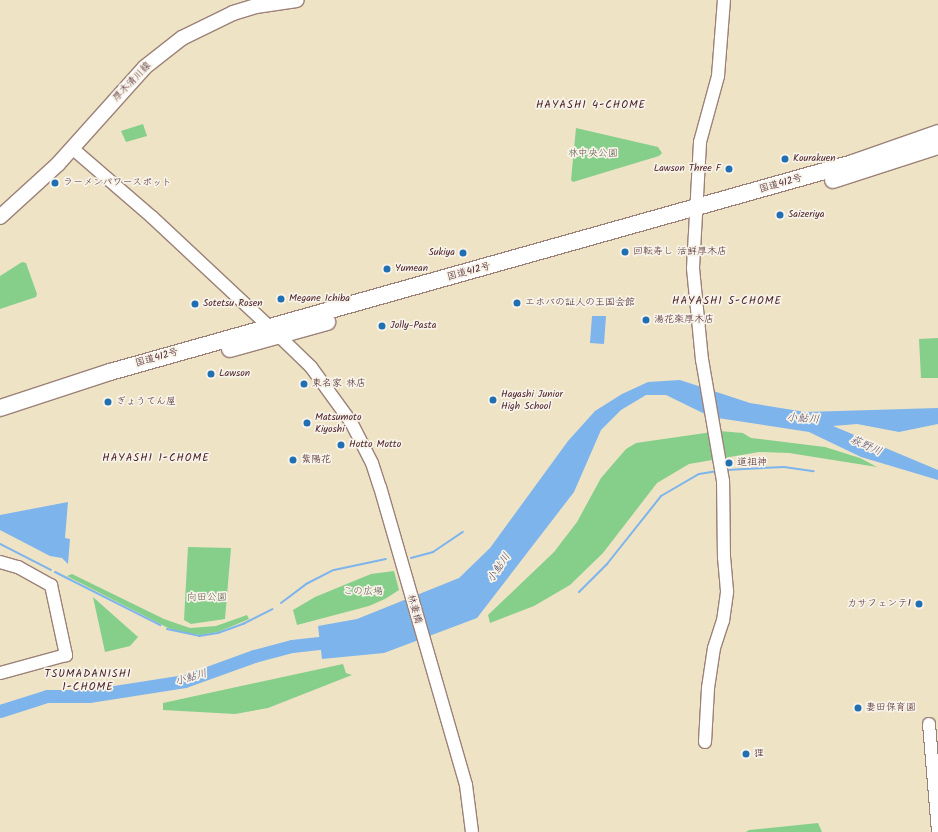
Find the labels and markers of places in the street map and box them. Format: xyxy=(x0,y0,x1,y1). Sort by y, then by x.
place label: Kourakuen xyxy=(793,153,836,165)
marker: Kourakuen xyxy=(780,154,790,164)
place label: Lawson Three F xyxy=(654,163,721,175)
marker: Lawson Three F xyxy=(724,164,734,174)
place label: ラーメンパワースポット xyxy=(63,177,173,189)
marker: ラーメンパワースポット xyxy=(50,178,60,188)
place label: Saizeriya xyxy=(788,209,824,221)
marker: Saizeriya xyxy=(775,210,785,220)
place label: 回転寿し 活鮮厚木店 xyxy=(633,246,727,258)
place label: Sukiya xyxy=(428,247,455,259)
marker: 回転寿し 活鮮厚木店 xyxy=(620,247,630,257)
marker: Sukiya xyxy=(458,248,468,258)
place label: Yumean xyxy=(395,263,428,275)
marker: Yumean xyxy=(382,264,392,274)
place label: Megane Ichiba xyxy=(289,293,350,305)
marker: Megane Ichiba xyxy=(276,294,286,304)
place label: エホバの証人の王国会館 xyxy=(525,297,635,309)
place label: Sotetsu Rosen xyxy=(203,298,263,310)
marker: エホバの証人の王国会館 xyxy=(512,298,522,308)
marker: Sotetsu Rosen xyxy=(190,299,200,309)
place label: 湯花楽厚木店 xyxy=(654,314,714,326)
marker: 湯花楽厚木店 xyxy=(641,315,651,325)
place label: Jolly-Pasta xyxy=(390,320,436,332)
marker: Jolly-Pasta xyxy=(377,321,387,331)
place label: Lawson xyxy=(219,368,250,380)
marker: Lawson xyxy=(206,369,216,379)
place label: 東名家 林店 xyxy=(312,378,366,390)
marker: 東名家 林店 xyxy=(299,379,309,389)
place label: Hayashi Junior High School xyxy=(501,388,563,412)
marker: Hayashi Junior High School xyxy=(488,395,498,405)
place label: ぎょうてん屋 xyxy=(116,396,176,408)
marker: ぎょうてん屋 xyxy=(103,397,113,407)
place label: Matsumoto Kiyoshi xyxy=(315,411,361,434)
marker: Matsumoto Kiyoshi xyxy=(302,418,312,428)
place label: Hotto Motto xyxy=(349,439,401,451)
marker: Hotto Motto xyxy=(336,440,346,450)
place label: 紫陽花 xyxy=(301,454,331,466)
marker: 紫陽花 xyxy=(288,455,298,465)
place label: 道祖神 xyxy=(737,457,767,469)
marker: 道祖神 xyxy=(724,458,734,468)
place label: カサフェンテ1 xyxy=(848,598,911,610)
marker: カサフェンテ1 xyxy=(914,599,924,609)
place label: 妻田保育園 xyxy=(866,702,916,714)
marker: 妻田保育園 xyxy=(853,703,863,713)
place label: 狸 xyxy=(754,748,764,760)
marker: 狸 xyxy=(741,749,751,759)

